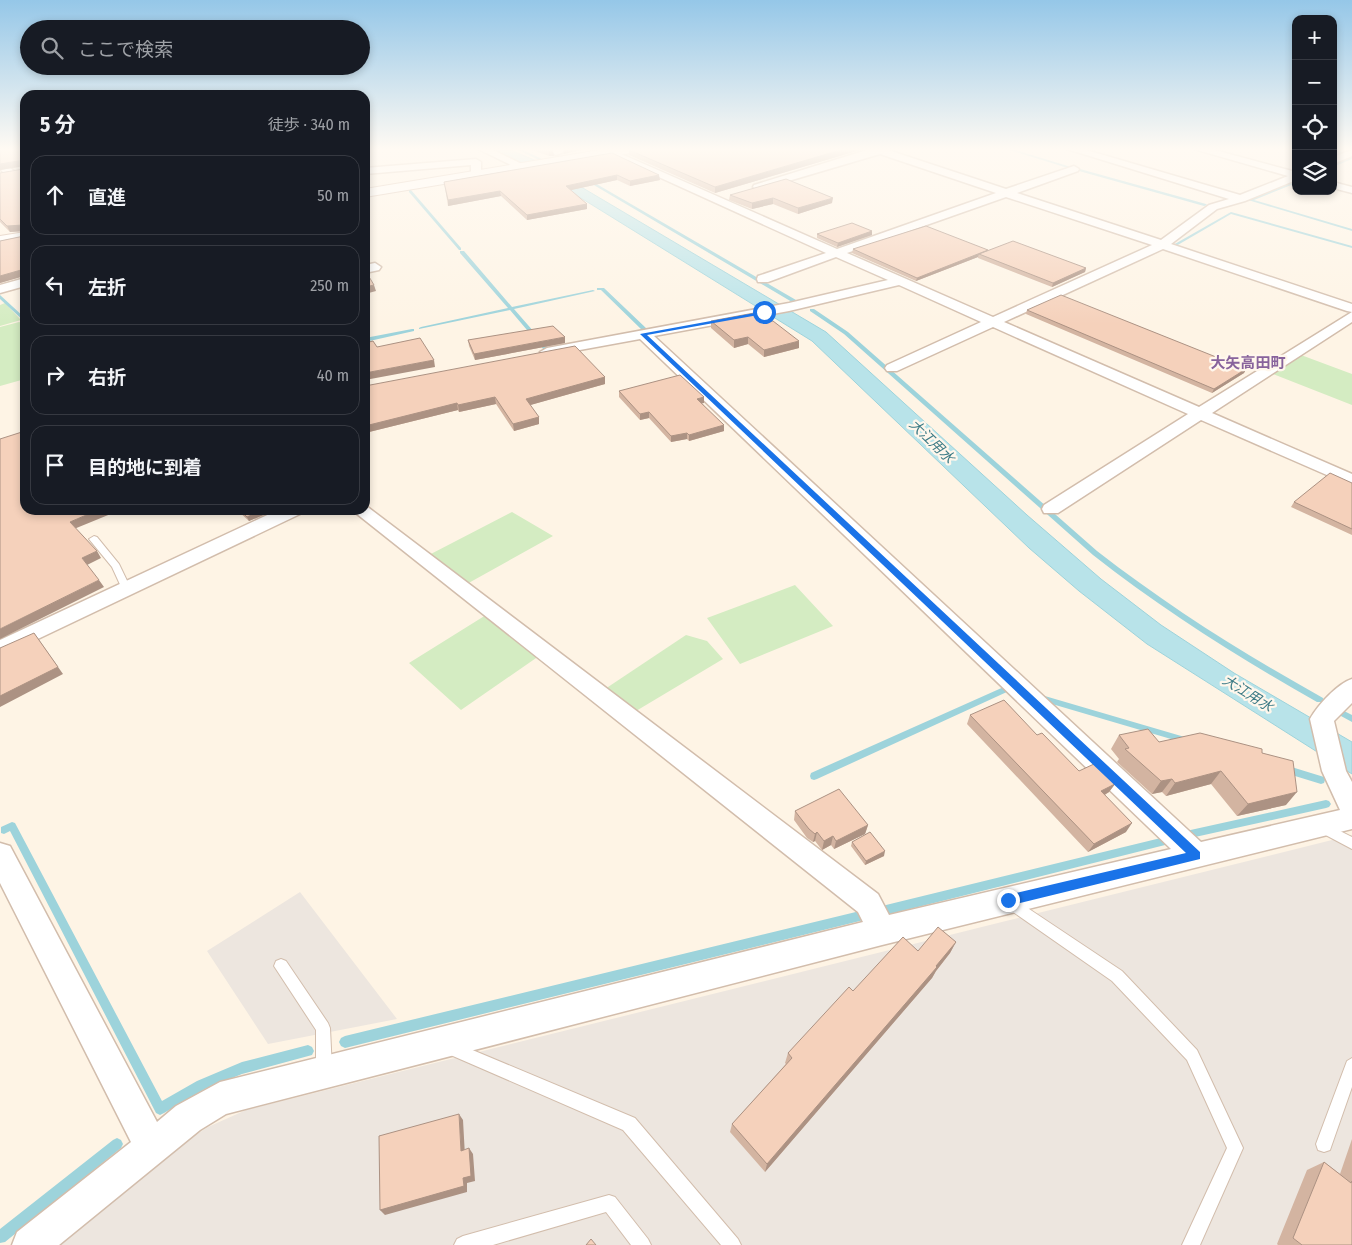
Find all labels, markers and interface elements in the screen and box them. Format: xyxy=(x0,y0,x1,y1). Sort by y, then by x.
map controls xyxy=(1292,15,1337,195)
button: + xyxy=(1292,15,1337,60)
search box xyxy=(20,20,370,75)
icon: search xyxy=(38,34,66,62)
text: ここで検索 xyxy=(78,38,173,61)
button: − xyxy=(1292,60,1337,105)
button: locate xyxy=(1292,105,1337,150)
text: 5 分 xyxy=(40,112,76,138)
text: 徒歩 · 340 m xyxy=(268,115,350,134)
button: layers xyxy=(1292,150,1337,195)
icon: ahead xyxy=(41,181,69,209)
text: 直進 xyxy=(88,186,126,209)
text: 50 m xyxy=(317,186,349,205)
icon: left xyxy=(41,271,69,299)
text: 左折 xyxy=(88,276,126,299)
text: 250 m xyxy=(310,276,349,295)
route start xyxy=(753,301,776,324)
district label: 大矢高田町 xyxy=(1210,354,1286,372)
icon: right xyxy=(41,361,69,389)
text: 右折 xyxy=(88,366,126,389)
text: 40 m xyxy=(317,366,349,385)
water label: 大江用水 xyxy=(906,416,959,468)
icon: arrive xyxy=(41,451,69,479)
text: 目的地に到着 xyxy=(88,456,202,479)
water label: 大江用水 xyxy=(1219,671,1278,717)
route end xyxy=(997,889,1020,912)

